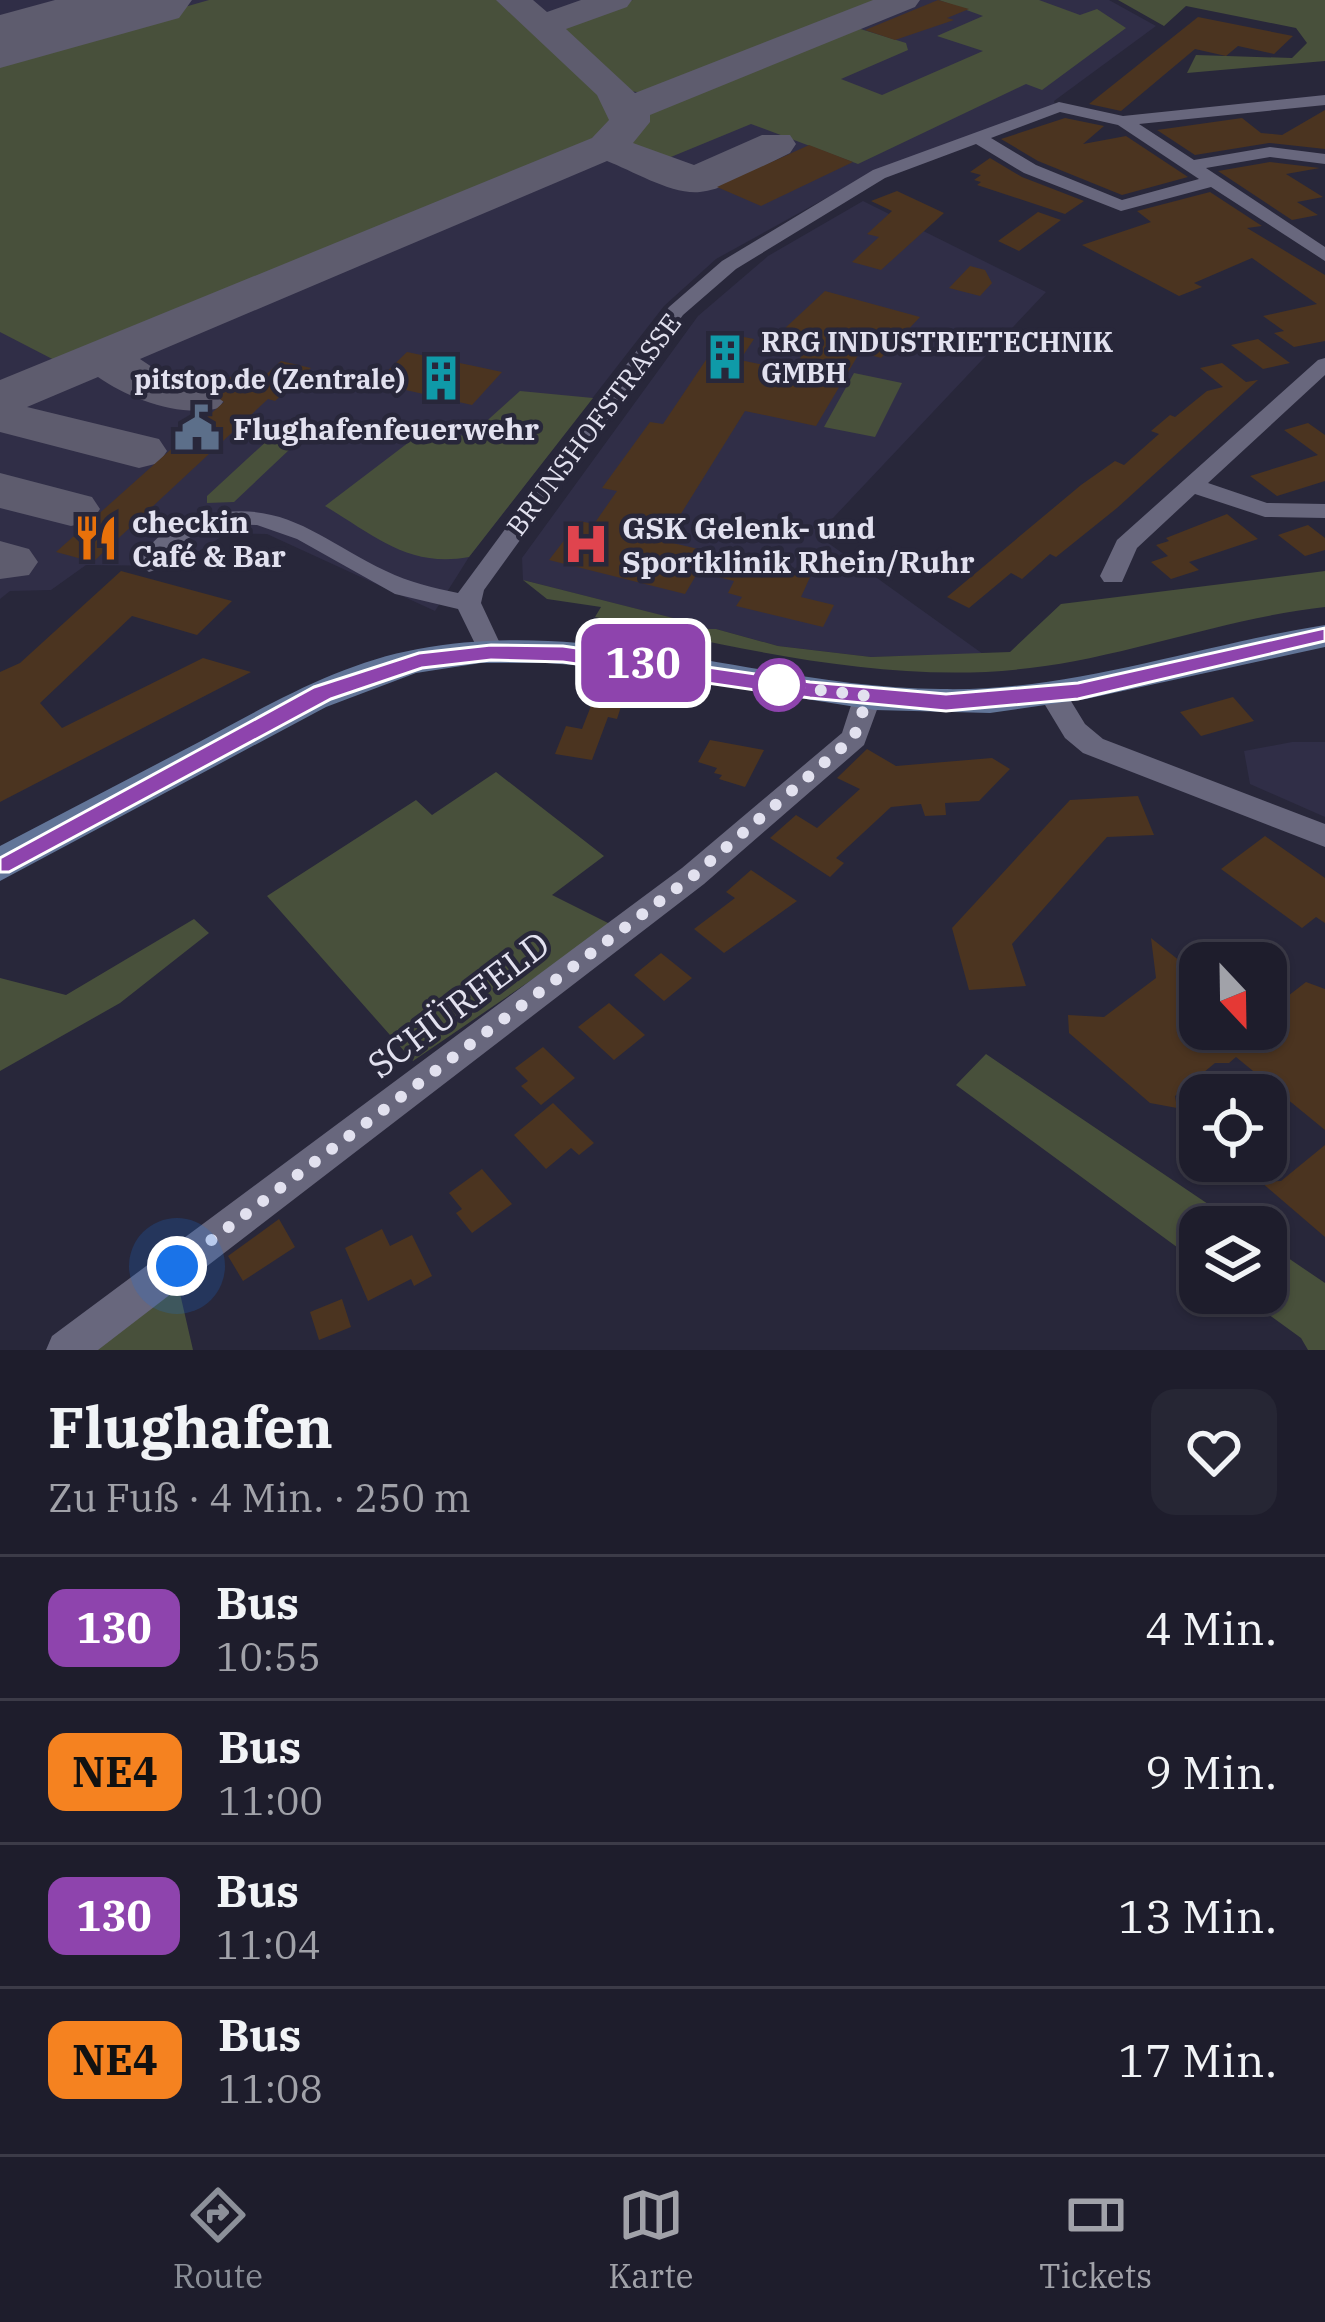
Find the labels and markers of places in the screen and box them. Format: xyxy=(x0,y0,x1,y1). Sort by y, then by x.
place label: RRG INDUSTRIETECHNIK GMBH xyxy=(761,324,1113,390)
building icon: RRG INDUSTRIETECHNIK GMBH xyxy=(700,332,750,382)
building icon: pitstop.de (Zentrale) xyxy=(416,353,466,403)
place label: pitstop.de (Zentrale) xyxy=(134,361,405,396)
public building icon: Flughafenfeuerwehr xyxy=(172,403,222,453)
place label: Flughafenfeuerwehr xyxy=(233,409,539,448)
place label: checkin Café & Bar xyxy=(132,502,286,575)
place label: GSK Gelenk- und Sportklinik Rhein/Ruhr xyxy=(622,508,975,581)
restaurant icon: checkin Café & Bar xyxy=(71,513,121,563)
hospital icon: GSK Gelenk- und Sportklinik Rhein/Ruhr xyxy=(561,519,611,569)
unlabelled marker xyxy=(754,660,804,710)

